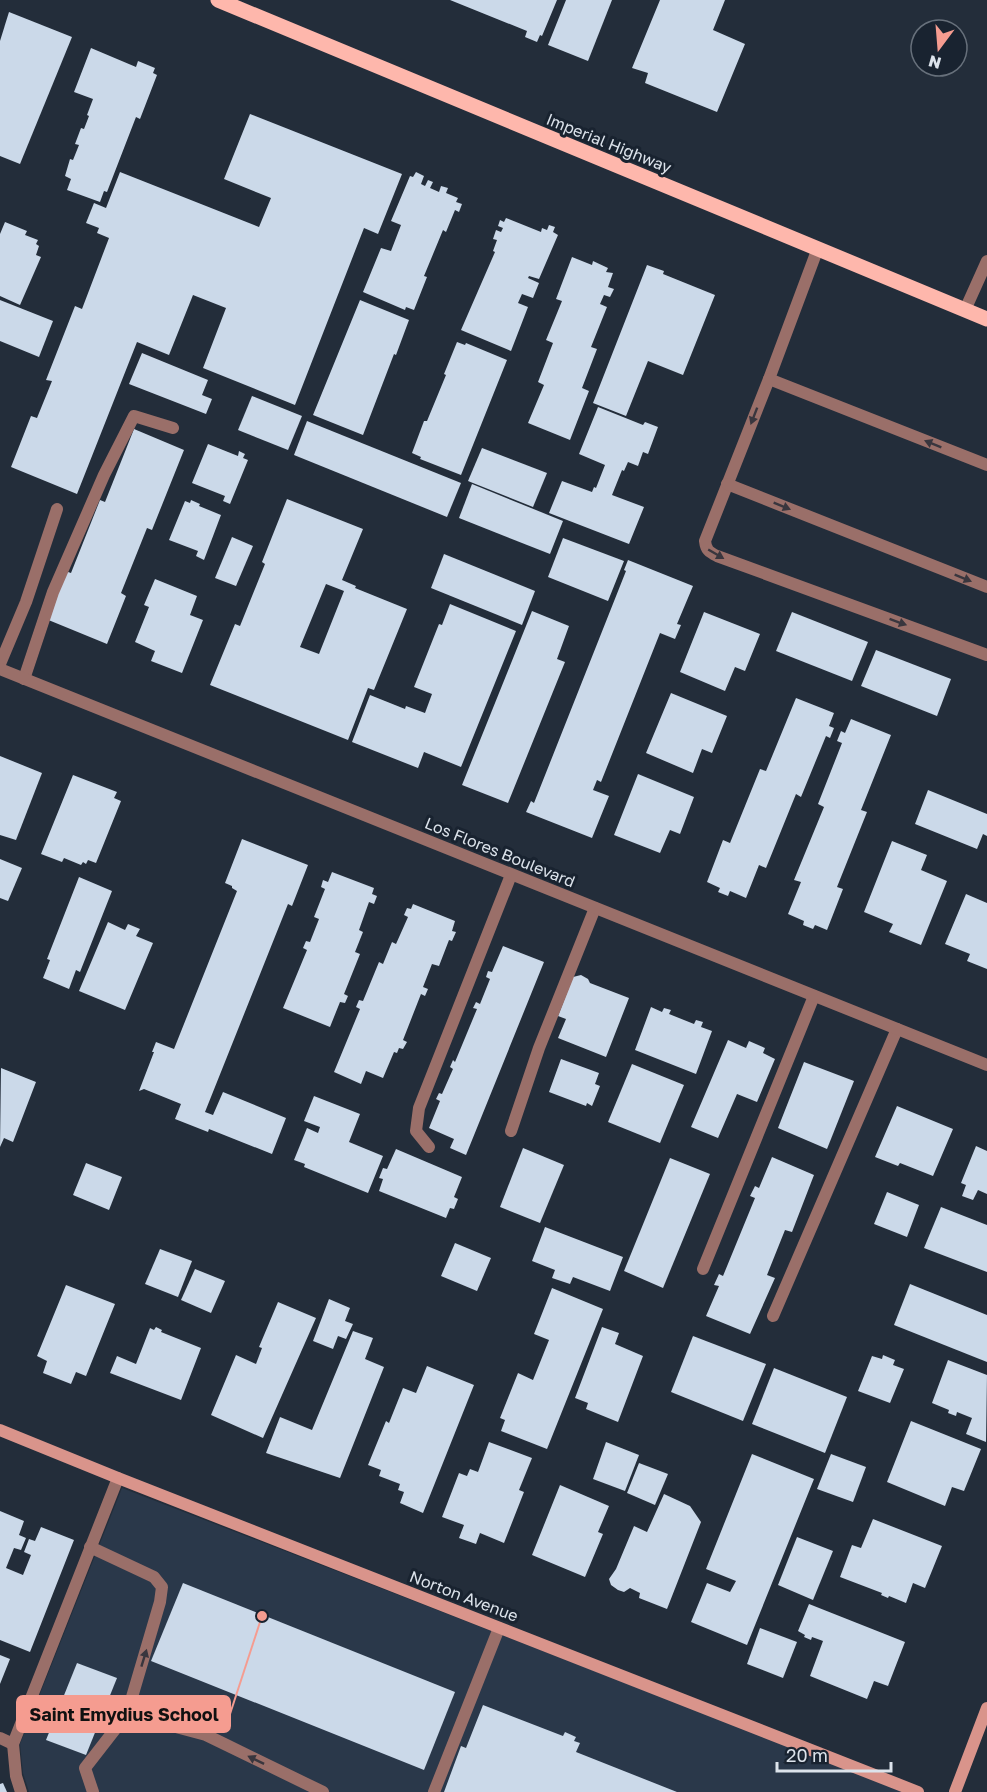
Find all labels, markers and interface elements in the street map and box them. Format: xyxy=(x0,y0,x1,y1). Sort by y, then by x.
north arrow xyxy=(909,18,969,78)
text: N xyxy=(926,51,943,74)
street label: Imperial Highway xyxy=(543,109,675,177)
one-way arrow xyxy=(749,407,758,425)
one-way arrow xyxy=(923,439,941,449)
one-way arrow xyxy=(773,501,791,511)
one-way arrow xyxy=(708,549,725,559)
one-way arrow xyxy=(954,574,972,583)
one-way arrow xyxy=(889,618,907,627)
street label: Los Flores Boulevard xyxy=(422,813,578,891)
street label: Norton Avenue xyxy=(407,1566,521,1626)
one-way arrow xyxy=(140,1648,149,1666)
callout: Saint Emydius School xyxy=(17,1696,230,1732)
text: Saint Emydius School xyxy=(29,1703,219,1725)
scale bar xyxy=(777,1735,891,1773)
text: 20 m xyxy=(786,1744,828,1766)
one-way arrow xyxy=(247,1755,265,1765)

